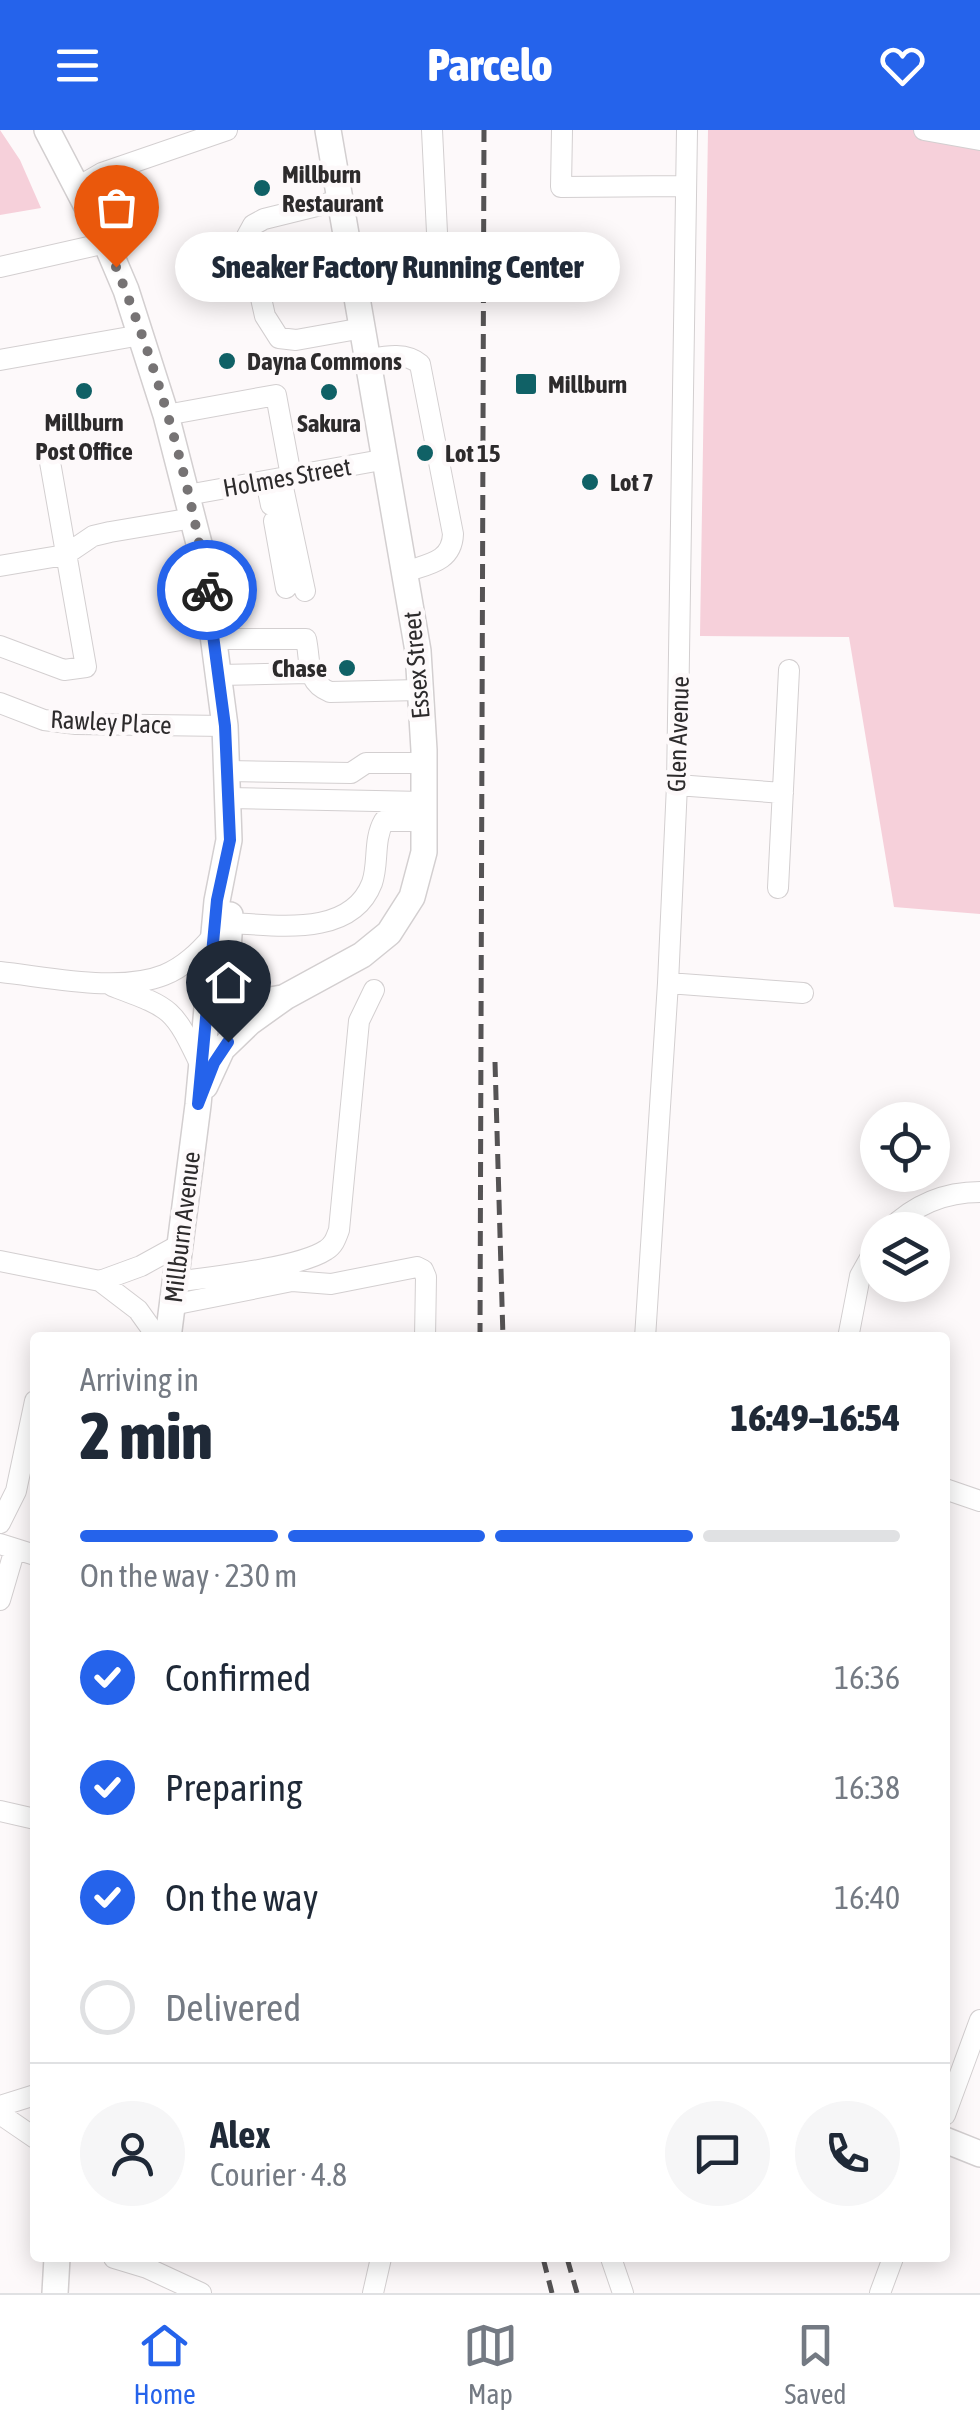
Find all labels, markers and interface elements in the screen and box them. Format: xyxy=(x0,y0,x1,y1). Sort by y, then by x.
icon: menu xyxy=(50,38,105,93)
icon: heart xyxy=(875,38,930,93)
text: Parcelo xyxy=(427,39,553,91)
place label: Millburn Restaurant xyxy=(282,160,384,217)
pin xyxy=(74,165,159,268)
marker: Millburn Restaurant xyxy=(251,177,273,199)
icon: bag xyxy=(89,180,144,235)
callout: Sneaker Factory Running Center xyxy=(176,232,621,302)
text: Sneaker Factory Running Center xyxy=(212,248,583,285)
place label: Dayna Commons xyxy=(247,347,402,375)
marker: Dayna Commons xyxy=(216,350,238,372)
place label: Millburn xyxy=(548,370,627,398)
marker: Millburn xyxy=(513,371,539,397)
marker: Millburn Post Office xyxy=(73,380,95,402)
marker: Sakura xyxy=(318,381,340,403)
place label: Millburn Post Office xyxy=(35,408,133,465)
place label: Sakura xyxy=(297,409,361,437)
place label: Lot 15 xyxy=(445,439,501,467)
marker: Lot 15 xyxy=(414,442,436,464)
street label: Holmes Street xyxy=(221,452,353,502)
place label: Lot 7 xyxy=(610,468,654,496)
marker: Lot 7 xyxy=(579,471,601,493)
courier xyxy=(157,540,257,640)
icon: bike xyxy=(180,563,235,618)
street label: Essex Street xyxy=(397,610,435,720)
place label: Chase xyxy=(272,654,327,682)
marker: Chase xyxy=(336,657,358,679)
street label: Glen Avenue xyxy=(662,676,694,792)
street label: Rawley Place xyxy=(50,705,172,739)
pin xyxy=(186,940,271,1043)
icon: home xyxy=(201,955,256,1010)
map controls xyxy=(860,1102,950,1302)
button: locate xyxy=(860,1102,950,1192)
street label: Millburn Avenue xyxy=(159,1150,205,1304)
button: layers xyxy=(860,1212,950,1302)
text: Arriving in xyxy=(80,1361,199,1398)
text: 16:49–16:54 xyxy=(730,1396,900,1439)
text: 2 min xyxy=(80,1398,213,1473)
text: On the way · 230 m xyxy=(80,1557,297,1594)
icon: check xyxy=(80,1650,135,1705)
text: Confirmed xyxy=(165,1656,311,1699)
text: 16:36 xyxy=(834,1659,900,1696)
icon: check xyxy=(80,1760,135,1815)
text: Preparing xyxy=(165,1766,303,1809)
text: 16:38 xyxy=(834,1769,900,1806)
icon: check xyxy=(80,1870,135,1925)
text: On the way xyxy=(165,1876,318,1919)
text: 16:40 xyxy=(834,1879,900,1916)
text: Delivered xyxy=(165,1986,301,2029)
button: person xyxy=(80,2101,185,2206)
button: chat xyxy=(665,2101,770,2206)
button: phone xyxy=(795,2101,900,2206)
text: Alex xyxy=(210,2113,271,2156)
text: Courier · 4.8 xyxy=(210,2156,347,2193)
tab: Home xyxy=(133,2318,196,2410)
tab: Map xyxy=(463,2318,518,2410)
tab: Saved xyxy=(785,2318,847,2410)

